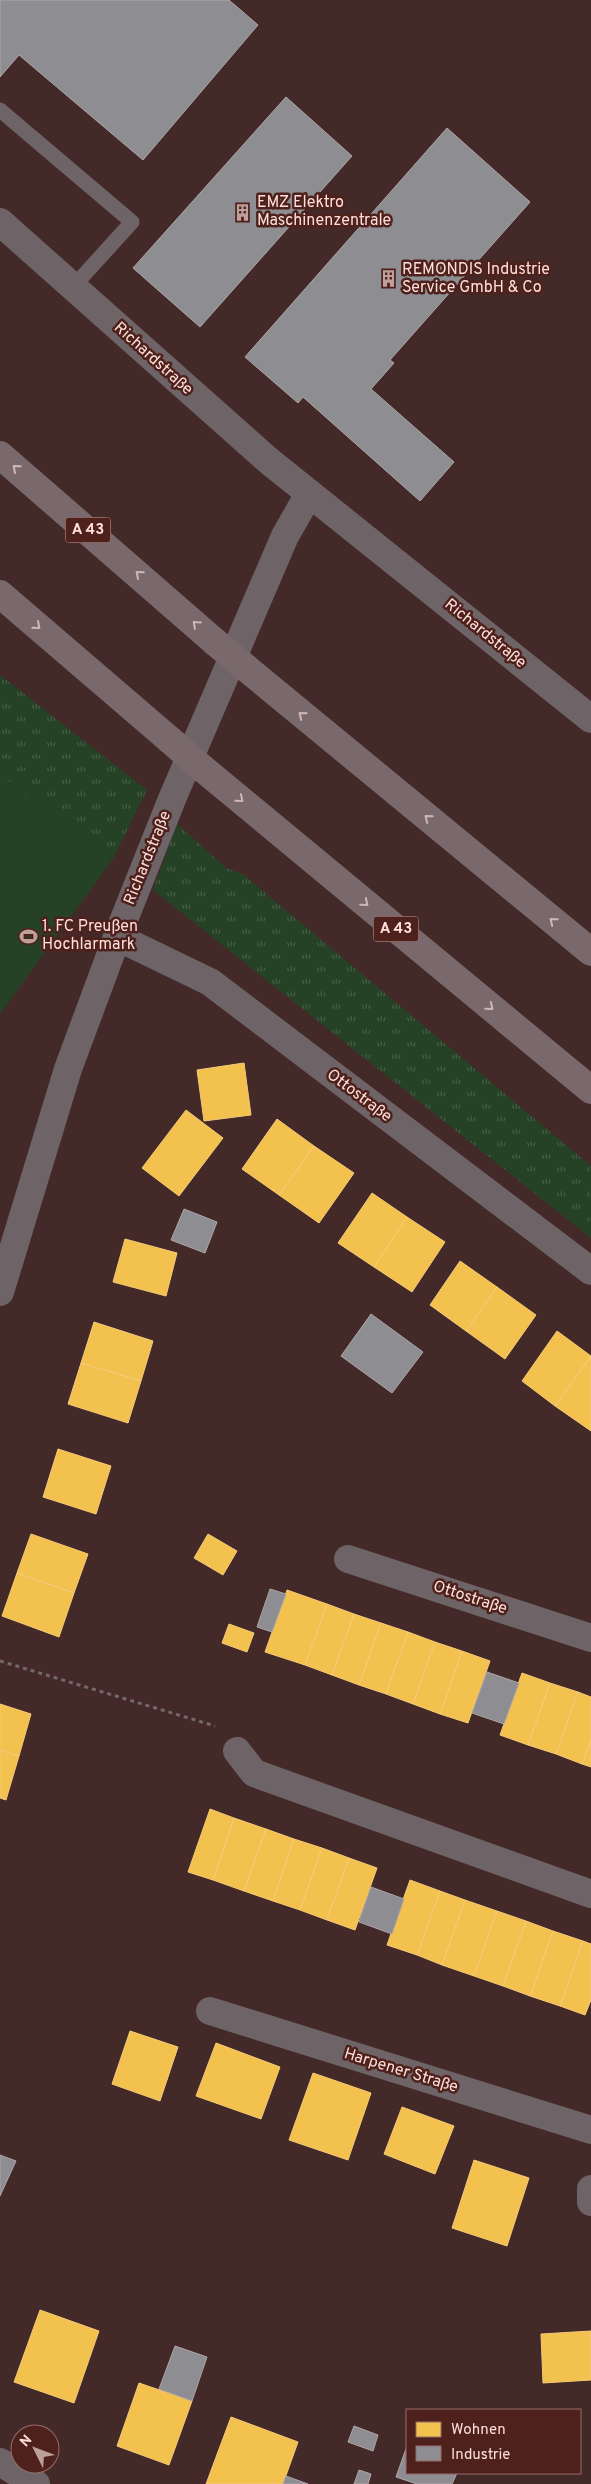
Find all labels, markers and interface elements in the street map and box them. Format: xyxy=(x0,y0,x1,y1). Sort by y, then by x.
place label: EMZ Elektro Maschinenzentrale xyxy=(257,193,391,231)
building icon: EMZ Elektro Maschinenzentrale xyxy=(233,202,253,222)
place label: REMONDIS Industrie Service GmbH & Co xyxy=(402,260,550,298)
building icon: REMONDIS Industrie Service GmbH & Co xyxy=(378,269,398,289)
street label: Richardstraße xyxy=(109,318,197,400)
one-way arrow xyxy=(13,466,22,474)
road number: A 43 xyxy=(66,518,110,542)
one-way arrow xyxy=(136,572,145,580)
street label: Richardstraße xyxy=(440,595,530,673)
one-way arrow xyxy=(31,620,40,628)
one-way arrow xyxy=(192,621,201,630)
one-way arrow xyxy=(299,711,308,720)
one-way arrow xyxy=(234,793,243,802)
street label: Richardstraße xyxy=(120,808,176,908)
one-way arrow xyxy=(425,815,434,823)
one-way arrow xyxy=(359,897,368,906)
road number: A 43 xyxy=(374,916,418,942)
place label: 1. FC Preußen Hochlarmark xyxy=(42,917,138,955)
one-way arrow xyxy=(550,918,559,927)
sports icon: 1. FC Preußen Hochlarmark xyxy=(18,926,38,946)
one-way arrow xyxy=(484,1001,493,1010)
street label: Ottostraße xyxy=(322,1065,396,1127)
street label: Ottostraße xyxy=(430,1577,510,1619)
street label: Harpener Straße xyxy=(342,2044,460,2098)
legend xyxy=(406,2409,581,2474)
text: Wohnen xyxy=(451,2421,506,2440)
north arrow xyxy=(10,2424,60,2474)
text: N xyxy=(17,2432,36,2451)
text: Industrie xyxy=(451,2446,510,2465)

